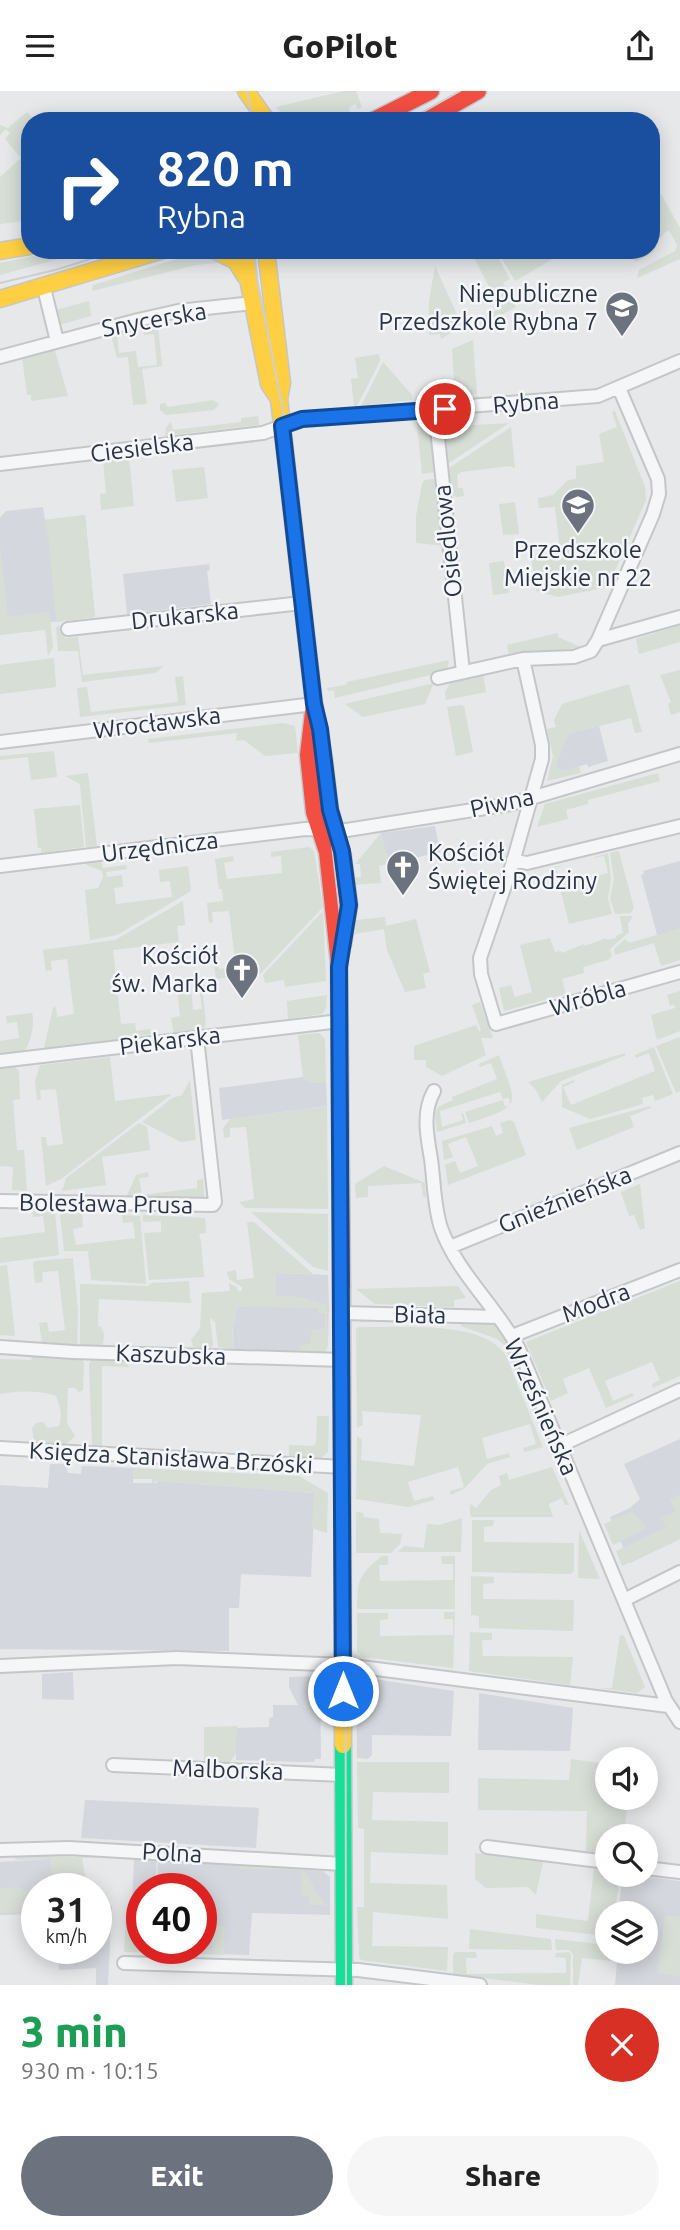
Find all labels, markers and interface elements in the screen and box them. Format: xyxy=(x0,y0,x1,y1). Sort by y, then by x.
icon: menu xyxy=(21,27,59,65)
icon: share xyxy=(621,27,659,65)
text: GoPilot xyxy=(282,28,398,64)
icon: right xyxy=(42,140,133,231)
text: 820 m xyxy=(157,140,294,195)
text: Rybna xyxy=(157,198,246,234)
place label: Niepubliczne Przedszkole Rybna 7 xyxy=(379,280,598,335)
school or university icon: Niepubliczne Przedszkole Rybna 7 xyxy=(603,289,641,338)
street label: Snycerska xyxy=(99,297,208,342)
pin xyxy=(415,379,475,439)
street label: Rybna xyxy=(492,386,560,419)
icon: arrive xyxy=(426,390,464,428)
street label: Ciesielska xyxy=(88,428,195,467)
street label: Osiedlowa xyxy=(428,483,467,599)
school or university icon: Przedszkole Miejskie nr 22 xyxy=(559,486,597,535)
place label: Przedszkole Miejskie nr 22 xyxy=(504,536,652,591)
street label: Drukarska xyxy=(130,596,240,635)
street label: Wrocławska xyxy=(92,701,222,744)
street label: Piwna xyxy=(467,783,536,822)
street label: Urzędnicza xyxy=(100,826,220,867)
place label: Kościół Świętej Rodziny xyxy=(428,839,598,894)
church icon: Kościół Świętej Rodziny xyxy=(384,848,422,897)
place label: Kościół św. Marka xyxy=(111,942,219,997)
church icon: Kościół św. Marka xyxy=(223,951,261,1000)
street label: Wróbla xyxy=(547,974,629,1021)
street label: Piekarska xyxy=(118,1021,222,1060)
street label: Gnieźnieńska xyxy=(494,1161,635,1238)
street label: Bolesława Prusa xyxy=(19,1188,193,1219)
street label: Modra xyxy=(558,1277,634,1328)
street label: Biała xyxy=(394,1301,446,1328)
street label: Wrześnieńska xyxy=(499,1334,584,1479)
street label: Kaszubska xyxy=(115,1339,227,1370)
street label: Księdza Stanisława Brzóski xyxy=(28,1437,314,1478)
position arrow xyxy=(306,1654,380,1728)
map controls xyxy=(595,1747,658,1964)
button: sound xyxy=(595,1747,658,1810)
street label: Malborska xyxy=(172,1754,284,1785)
button: search xyxy=(595,1824,658,1887)
street label: Polna xyxy=(141,1837,203,1868)
speed limit sign: 40 xyxy=(126,1873,217,1964)
text: 31 xyxy=(47,1889,86,1929)
button: layers xyxy=(595,1901,658,1964)
text: km/h xyxy=(46,1926,87,1946)
text: 3 min xyxy=(21,2008,128,2055)
button: close xyxy=(585,2008,659,2082)
text: 930 m · 10:15 xyxy=(21,2058,159,2083)
button: Exit xyxy=(21,2136,333,2216)
button: Share xyxy=(347,2136,659,2216)

